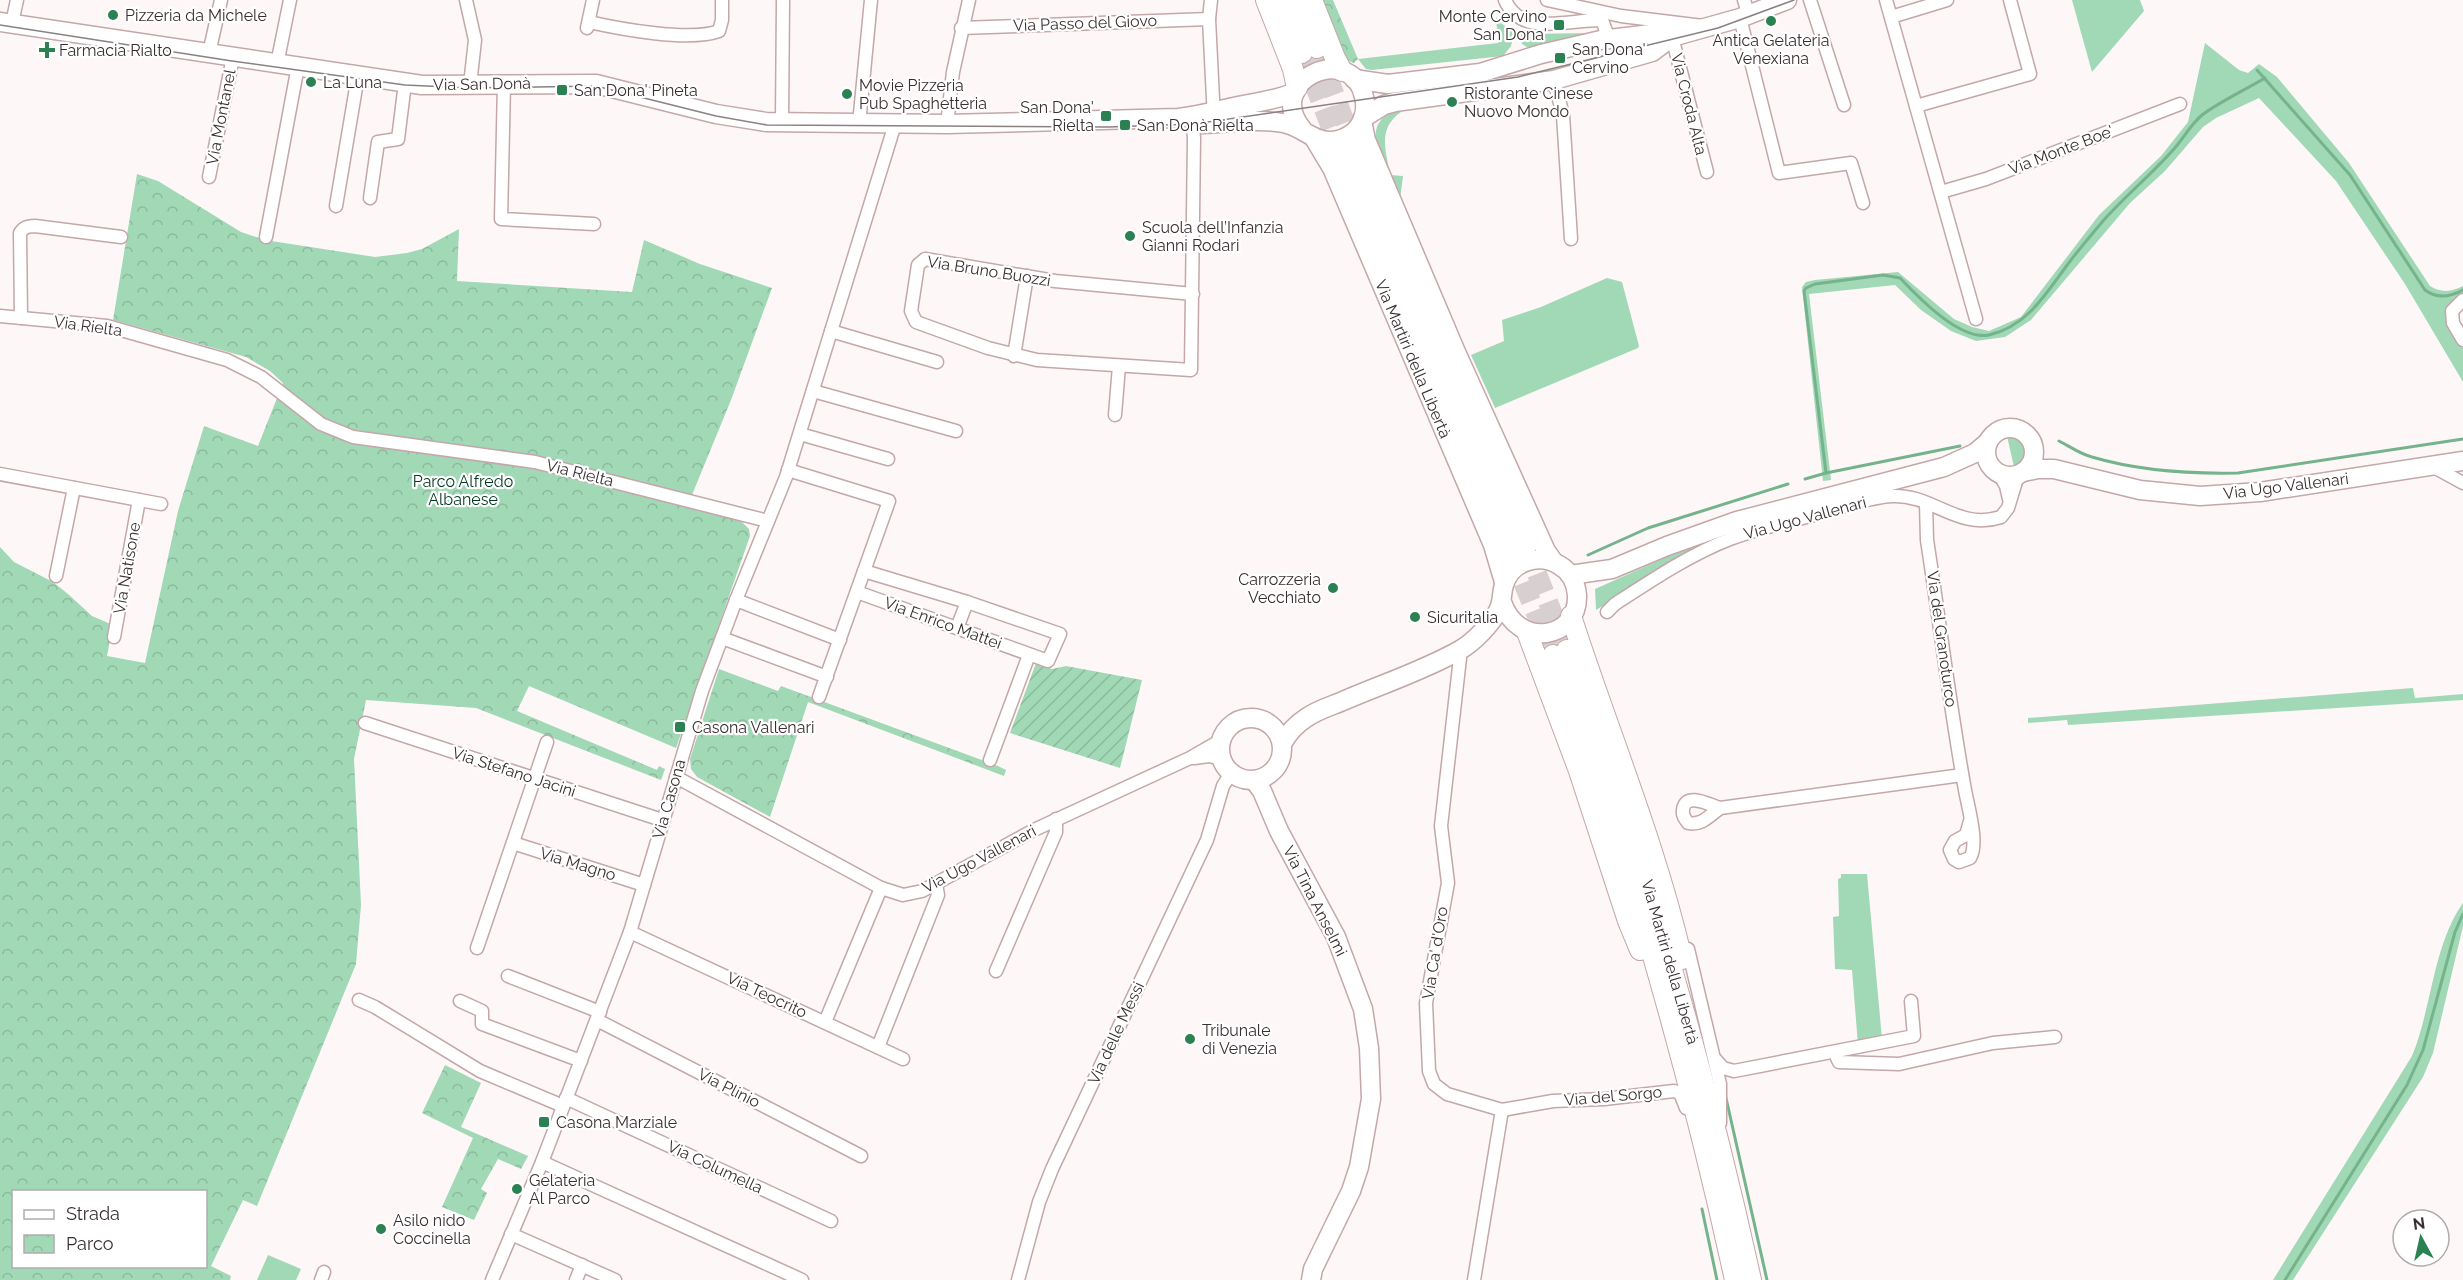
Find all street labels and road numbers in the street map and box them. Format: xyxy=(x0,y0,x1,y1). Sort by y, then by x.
street label: Via Passo del Giovo xyxy=(1013,11,1157,35)
street label: Via Croda Alta xyxy=(1667,51,1711,157)
street label: Via Montanel xyxy=(202,67,240,166)
street label: Via San Donà xyxy=(433,74,531,94)
street label: Via Monte Boe' xyxy=(2006,121,2116,179)
street label: Via Bruno Buozzi xyxy=(926,252,1052,290)
street label: Via Martiri della Libertà xyxy=(1371,277,1455,441)
street label: Via Rielta xyxy=(53,312,123,340)
street label: Via Rielta xyxy=(544,455,616,491)
street label: Via Ugo Vallenari xyxy=(2222,469,2350,503)
street label: Via Ugo Vallenari xyxy=(1742,493,1868,543)
street label: Via Natisone xyxy=(110,521,144,615)
street label: Via del Granoturco xyxy=(1923,570,1961,708)
street label: Via Enrico Mattei xyxy=(882,593,1004,653)
street label: Via Stefano Jacini xyxy=(450,743,578,801)
street label: Via Casona xyxy=(649,757,689,841)
street label: Via Ugo Vallenari xyxy=(919,821,1039,897)
street label: Via Magno xyxy=(538,843,618,885)
street label: Via Tina Anselmi xyxy=(1279,843,1351,959)
street label: Via Martiri della Libertà xyxy=(1637,878,1703,1046)
street label: Via Ca' d'Oro xyxy=(1418,905,1452,1001)
street label: Via Teocrito xyxy=(724,968,810,1022)
street label: Via delle Messi xyxy=(1084,979,1148,1087)
street label: Via Plinio xyxy=(695,1064,763,1112)
street label: Via del Sorgo xyxy=(1563,1082,1663,1110)
street label: Via Columella xyxy=(664,1137,766,1197)

